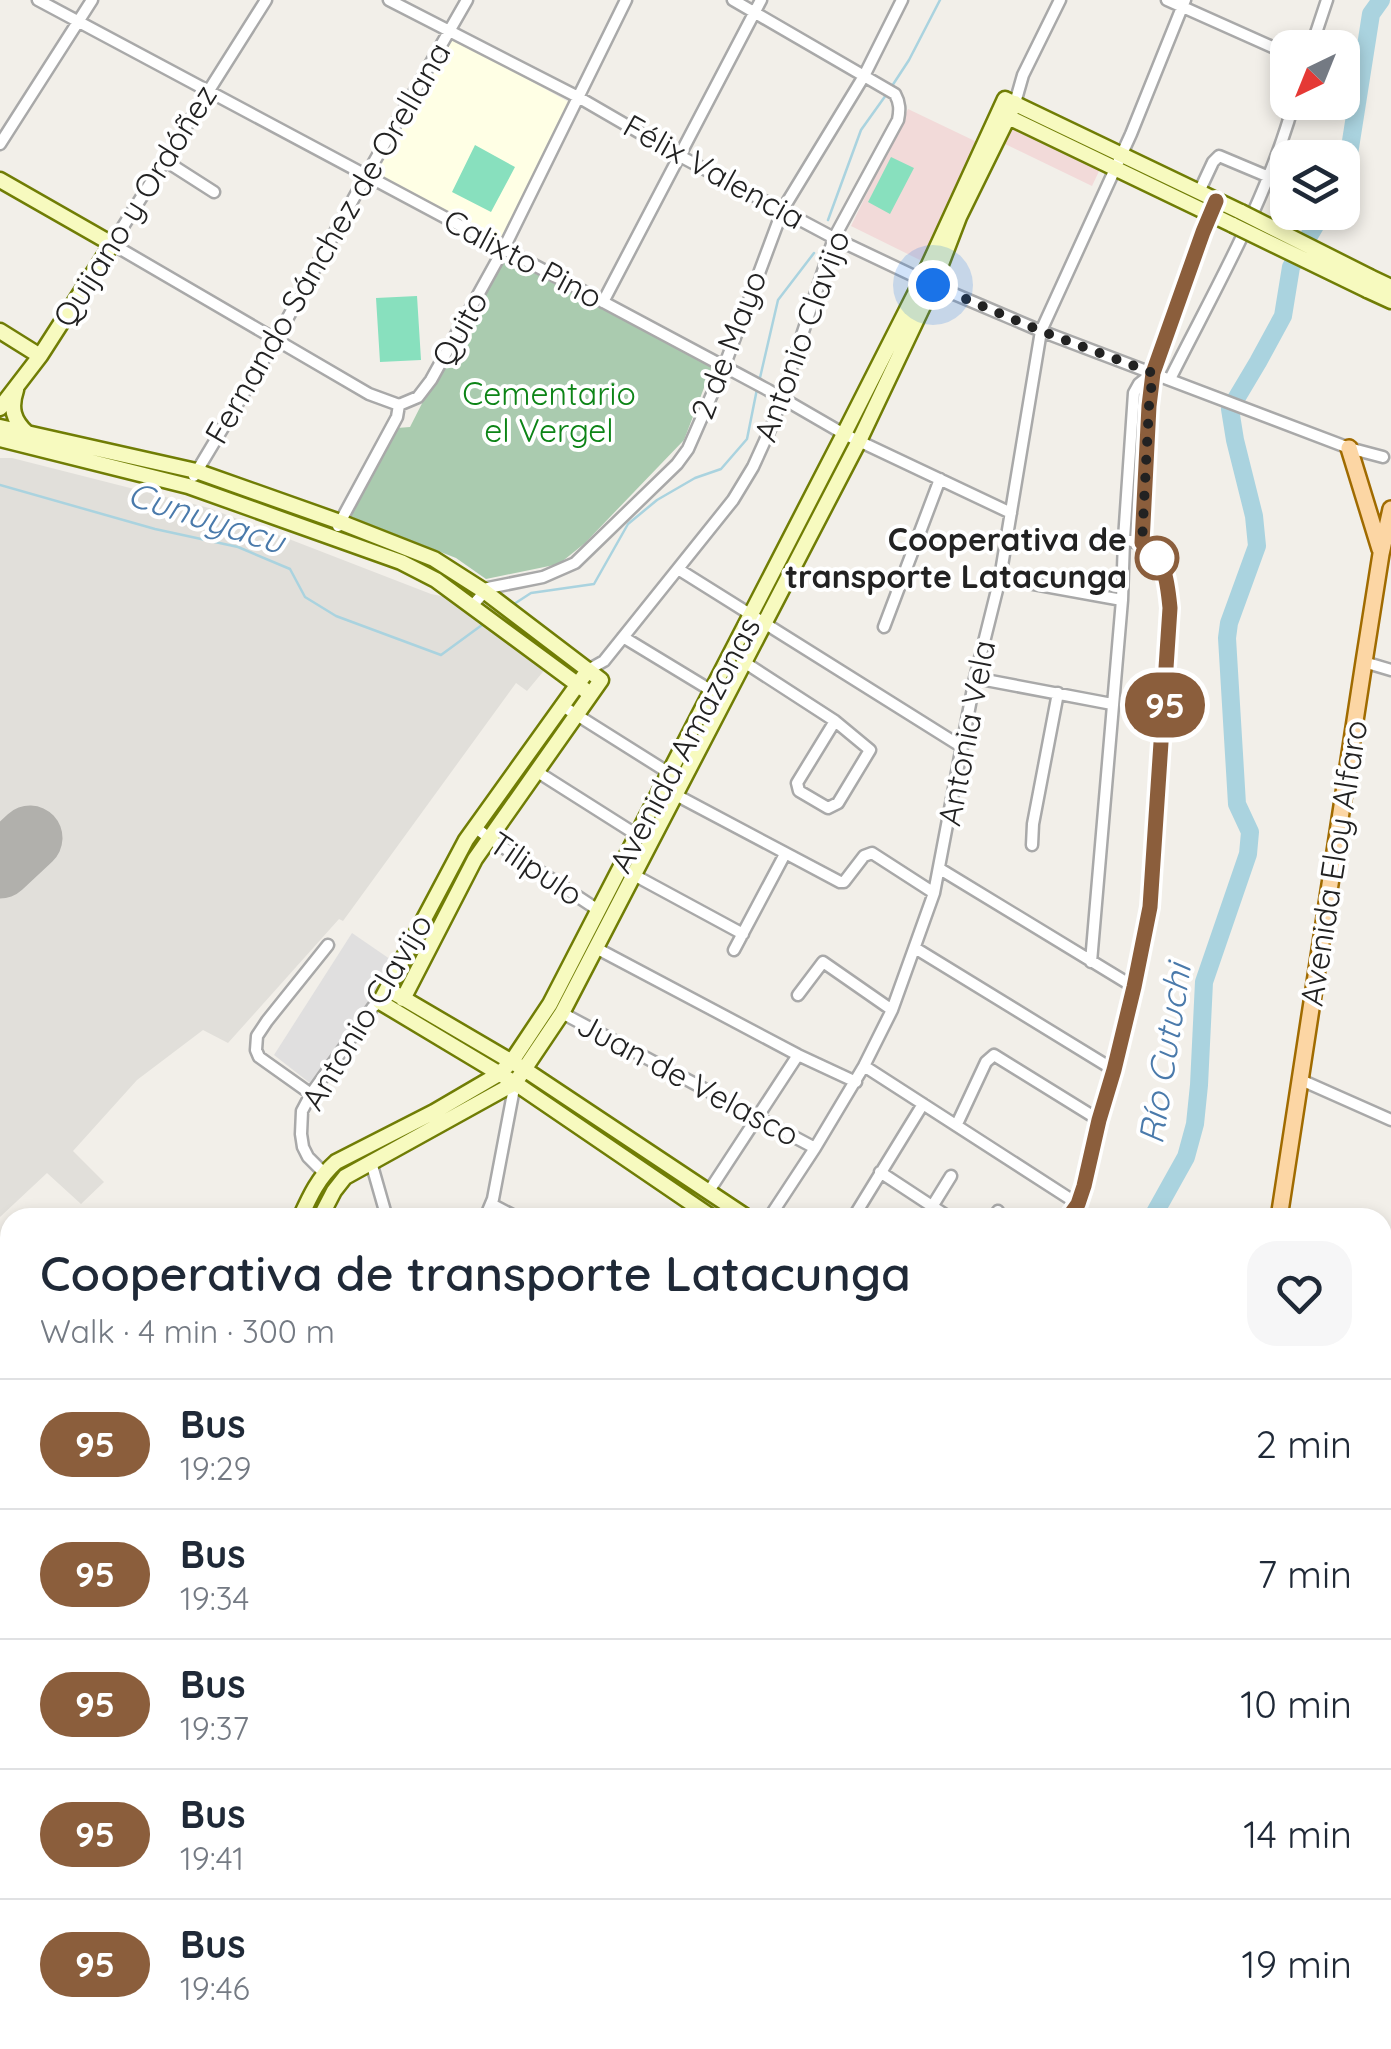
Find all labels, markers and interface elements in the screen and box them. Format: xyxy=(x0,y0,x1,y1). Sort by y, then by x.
north arrow xyxy=(1270,30,1360,120)
map controls xyxy=(1270,30,1360,230)
street label: Fernando Sánchez de Orellana xyxy=(196,35,459,450)
street label: Quijano y Ordóñez xyxy=(43,77,225,334)
street label: Félix Valencia xyxy=(617,105,812,237)
button: layers xyxy=(1270,140,1360,230)
street label: Calixto Pino xyxy=(437,200,610,317)
street label: Antonio Clavijo xyxy=(744,225,858,447)
your location xyxy=(908,260,958,310)
street label: 2 de Mayo xyxy=(681,265,775,425)
street label: Quito xyxy=(422,284,496,373)
park label: Cementario el Vergel xyxy=(462,373,636,450)
water label: Cunuyacu xyxy=(122,471,292,564)
place label: Cooperativa de transporte Latacunga xyxy=(785,519,1127,596)
marker: Cooperativa de transporte Latacunga xyxy=(1136,537,1178,579)
street label: Avenida Amazonas xyxy=(600,610,768,879)
street label: Antonia Vela xyxy=(928,637,1004,829)
line badge: 95 xyxy=(1120,672,1210,738)
text: 95 xyxy=(1145,683,1185,727)
street label: Avenida Eloy Alfaro xyxy=(1291,717,1375,1009)
street label: Tilipulo xyxy=(482,822,591,914)
street label: Antonio Clavijo xyxy=(292,906,440,1117)
water label: Río Cutuchi xyxy=(1128,957,1201,1147)
street label: Juan de Velasco xyxy=(571,1004,806,1154)
button: heart xyxy=(1247,1241,1352,1346)
text: Cooperativa de transporte Latacunga xyxy=(40,1243,911,1303)
text: Walk · 4 min · 300 m xyxy=(40,1311,335,1351)
text: Bus xyxy=(180,1400,246,1448)
text: 2 min xyxy=(1256,1420,1352,1468)
text: 95 xyxy=(75,1422,115,1466)
text: 19:29 xyxy=(180,1448,251,1488)
text: Bus xyxy=(180,1530,246,1578)
text: 7 min xyxy=(1257,1550,1352,1598)
text: 95 xyxy=(75,1552,115,1596)
text: 19:34 xyxy=(180,1578,249,1618)
text: Bus xyxy=(180,1660,246,1708)
text: 10 min xyxy=(1240,1680,1352,1728)
text: 95 xyxy=(75,1682,115,1726)
text: 19:37 xyxy=(180,1708,249,1748)
text: Bus xyxy=(180,1790,246,1838)
text: 14 min xyxy=(1243,1810,1352,1858)
text: 95 xyxy=(75,1812,115,1856)
text: 19:41 xyxy=(180,1838,244,1878)
text: Bus xyxy=(180,1920,246,1968)
text: 19 min xyxy=(1242,1940,1352,1988)
text: 95 xyxy=(75,1942,115,1986)
text: 19:46 xyxy=(180,1968,250,2008)

